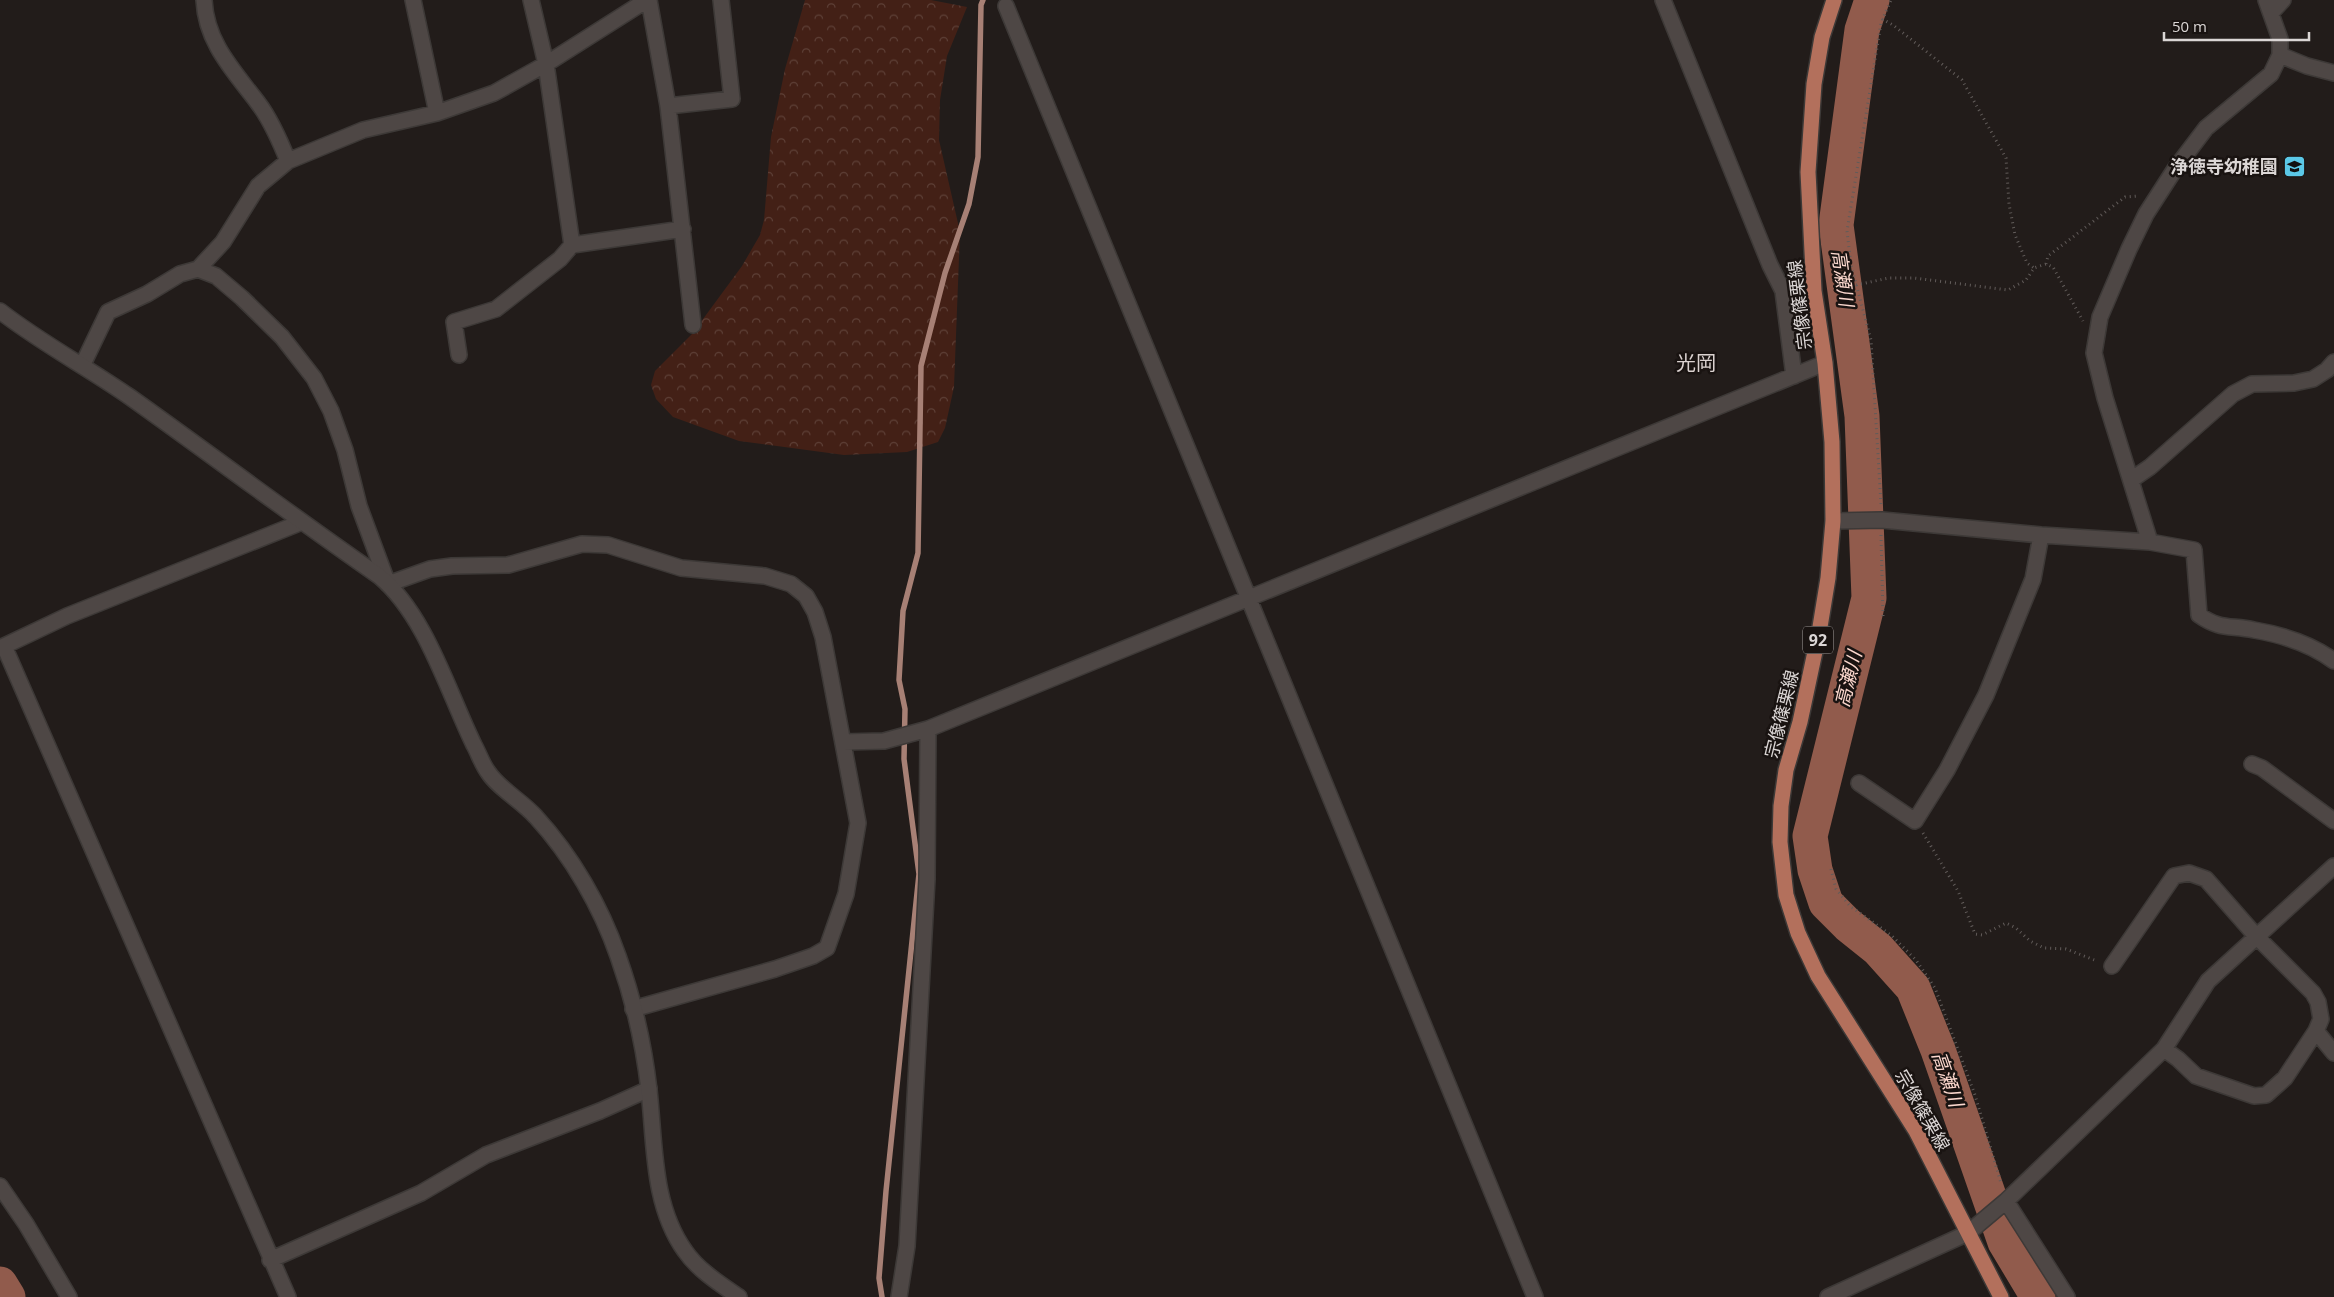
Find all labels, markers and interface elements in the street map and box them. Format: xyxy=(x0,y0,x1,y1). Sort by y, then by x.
scale bar xyxy=(2164,10,2309,42)
text: 50 m xyxy=(2172,16,2207,36)
place label: 浄徳寺幼稚園 xyxy=(2170,154,2278,178)
school or university icon: 浄徳寺幼稚園 xyxy=(2282,154,2306,178)
water label: 高瀬川 xyxy=(1826,248,1860,310)
street label: 宗像篠栗線 xyxy=(1782,259,1816,351)
district label: 光岡 xyxy=(1676,349,1716,376)
road number: 92 xyxy=(1803,626,1833,654)
water label: 高瀬川 xyxy=(1828,646,1868,710)
street label: 宗像篠栗線 xyxy=(1758,667,1804,761)
water label: 高瀬川 xyxy=(1926,1048,1970,1112)
street label: 宗像篠栗線 xyxy=(1890,1065,1956,1155)

